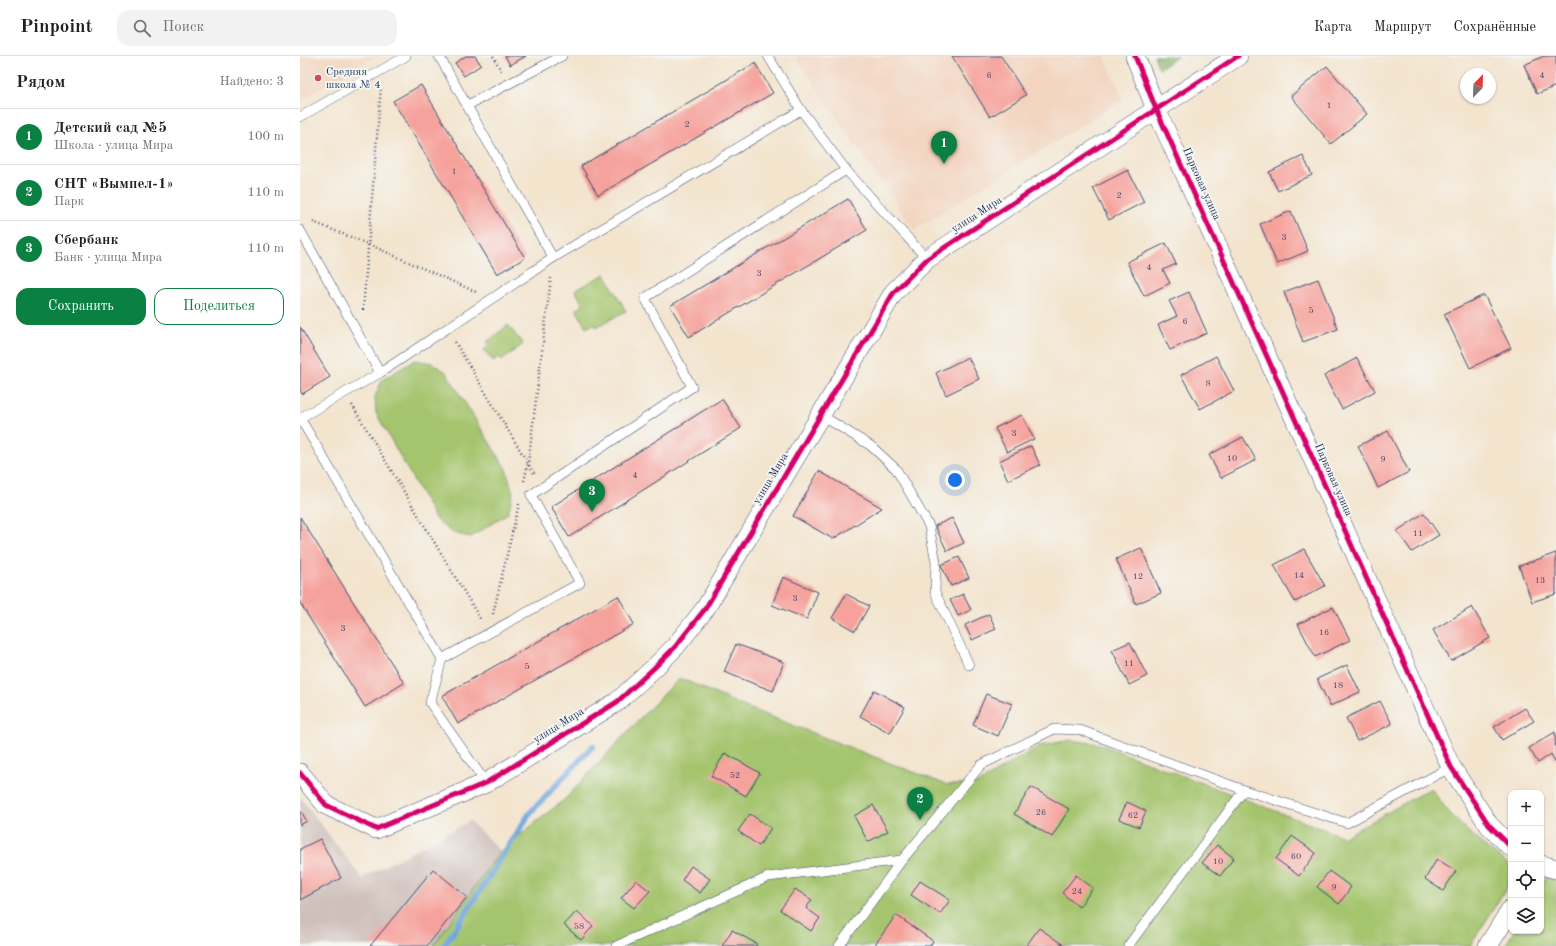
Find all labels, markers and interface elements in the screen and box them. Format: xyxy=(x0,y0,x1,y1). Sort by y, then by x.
search box xyxy=(117,10,397,46)
icon: search xyxy=(131,17,153,39)
text: Pinpoint xyxy=(20,18,93,37)
text: Поиск xyxy=(163,20,204,35)
text: Карта xyxy=(1314,20,1352,34)
text: Маршрут xyxy=(1374,20,1431,34)
text: Сохранённые xyxy=(1453,20,1536,34)
place label: Средняя школа № 4 xyxy=(326,67,381,91)
north arrow xyxy=(1460,68,1496,104)
house number: 6 xyxy=(986,71,992,80)
house number: 4 xyxy=(1539,71,1545,80)
marker: Средняя школа № 4 xyxy=(313,73,323,83)
text: Рядом xyxy=(16,74,65,91)
text: Найдено: 3 xyxy=(220,75,284,88)
house number: 1 xyxy=(1326,101,1332,110)
house number: 2 xyxy=(684,120,690,129)
text: Детский сад №5 xyxy=(54,121,167,136)
text: 1 xyxy=(25,130,33,143)
text: 100 m xyxy=(247,130,284,143)
pin: 1 xyxy=(931,131,957,164)
text: Школа · улица Мира xyxy=(54,139,173,152)
street label: Парковая улица xyxy=(1180,146,1222,223)
house number: 1 xyxy=(451,167,457,176)
text: СНТ «Вымпел-1» xyxy=(54,177,174,192)
text: 2 xyxy=(25,186,33,199)
text: 110 m xyxy=(247,186,284,199)
house number: 2 xyxy=(1116,191,1122,200)
street label: улица Мира xyxy=(950,194,1005,235)
text: Парк xyxy=(54,195,84,208)
text: Сбербанк xyxy=(54,233,118,248)
house number: 3 xyxy=(1281,233,1287,242)
text: 3 xyxy=(25,242,33,255)
text: 110 m xyxy=(247,242,284,255)
text: Банк · улица Мира xyxy=(54,251,162,264)
house number: 4 xyxy=(1146,263,1152,272)
house number: 3 xyxy=(756,269,762,278)
button: Сохранить xyxy=(16,288,146,325)
button: Поделиться xyxy=(154,288,284,325)
house number: 5 xyxy=(1308,306,1314,315)
house number: 6 xyxy=(1182,317,1188,326)
house number: 8 xyxy=(1205,379,1211,388)
house number: 3 xyxy=(1011,429,1017,438)
street label: Парковая улица xyxy=(1312,442,1354,519)
street label: улица Мира xyxy=(751,451,791,506)
house number: 10 xyxy=(1227,454,1237,463)
house number: 9 xyxy=(1380,455,1386,464)
your location xyxy=(945,470,965,490)
house number: 4 xyxy=(632,471,638,480)
pin: 3 xyxy=(579,479,605,512)
house number: 11 xyxy=(1413,529,1423,538)
house number: 14 xyxy=(1294,571,1304,580)
house number: 12 xyxy=(1133,572,1143,581)
house number: 13 xyxy=(1535,576,1545,585)
house number: 3 xyxy=(792,594,798,603)
house number: 3 xyxy=(340,624,346,633)
house number: 16 xyxy=(1319,628,1329,637)
house number: 11 xyxy=(1124,659,1134,668)
house number: 5 xyxy=(524,662,530,671)
house number: 18 xyxy=(1333,681,1343,690)
street label: улица Мира xyxy=(532,706,587,746)
house number: 52 xyxy=(730,771,740,780)
pin: 2 xyxy=(907,787,933,820)
map controls xyxy=(1508,790,1544,934)
button: + xyxy=(1508,790,1544,826)
house number: 26 xyxy=(1036,808,1046,817)
house number: 62 xyxy=(1128,811,1138,820)
button: − xyxy=(1508,826,1544,862)
house number: 60 xyxy=(1291,852,1301,861)
house number: 10 xyxy=(1213,857,1223,866)
button: locate xyxy=(1508,862,1544,898)
house number: 9 xyxy=(1331,883,1337,892)
house number: 24 xyxy=(1072,887,1082,896)
button: layers xyxy=(1508,898,1544,934)
house number: 58 xyxy=(574,922,584,931)

